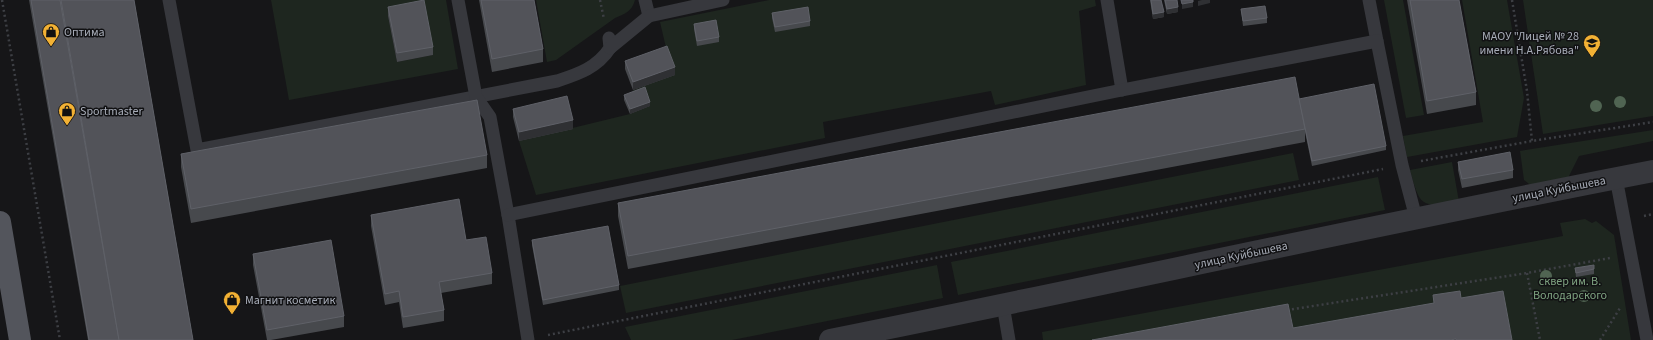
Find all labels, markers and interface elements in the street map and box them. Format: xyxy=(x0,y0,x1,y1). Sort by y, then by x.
shop icon: Оптима xyxy=(41,22,61,47)
place label: Оптима xyxy=(64,24,105,41)
place label: МАОУ "Лицей № 28 имени Н.А.Рябова" xyxy=(1479,28,1579,59)
school or university icon: МАОУ "Лицей № 28 имени Н.А.Рябова" xyxy=(1582,33,1602,58)
shop icon: Sportmaster xyxy=(57,101,77,126)
place label: Sportmaster xyxy=(80,103,143,120)
street label: улица Куйбышева xyxy=(1511,172,1607,207)
street label: улица Куйбышева xyxy=(1193,237,1289,274)
park label: cквер им. В. Володарского xyxy=(1533,273,1607,304)
shop icon: Магнит косметик xyxy=(222,290,242,315)
place label: Магнит косметик xyxy=(245,292,336,309)

